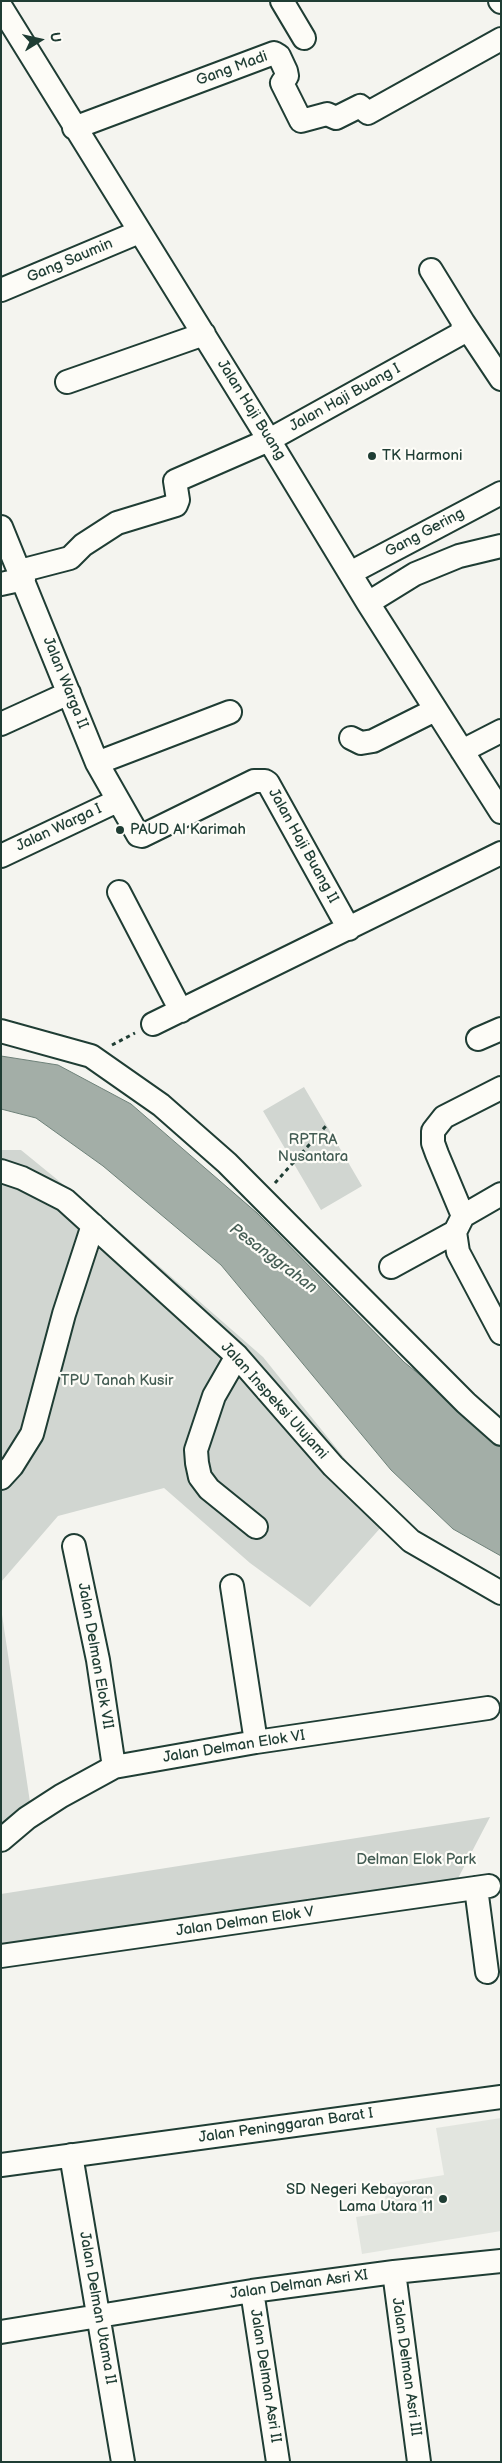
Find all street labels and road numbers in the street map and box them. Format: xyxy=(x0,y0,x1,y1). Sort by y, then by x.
street label: Gang Madi xyxy=(194,48,270,90)
street label: Gang Saumin xyxy=(25,235,115,287)
street label: Jalan Haji Buang xyxy=(213,356,289,464)
street label: Jalan Haji Buang I xyxy=(287,360,403,436)
street label: Gang Gering xyxy=(382,505,468,561)
street label: Jalan Warga II xyxy=(38,635,92,731)
street label: Jalan Haji Buang II xyxy=(264,785,342,907)
street label: Jalan Warga I xyxy=(13,800,105,856)
street label: Jalan Inspeksi Ulujami xyxy=(217,1339,331,1463)
street label: Jalan Delman Elok VII xyxy=(73,1581,117,1731)
street label: Jalan Delman Elok VI xyxy=(162,1727,306,1767)
street label: Jalan Delman Elok V xyxy=(175,1903,315,1941)
street label: Jalan Peninggaran Barat I xyxy=(198,2105,374,2147)
street label: Jalan Delman Utama II xyxy=(75,2230,119,2386)
street label: Jalan Delman Asri XI xyxy=(229,2266,369,2304)
street label: Jalan Delman Asri III xyxy=(387,2297,425,2437)
street label: Jalan Delman Asri II xyxy=(246,2308,284,2444)

